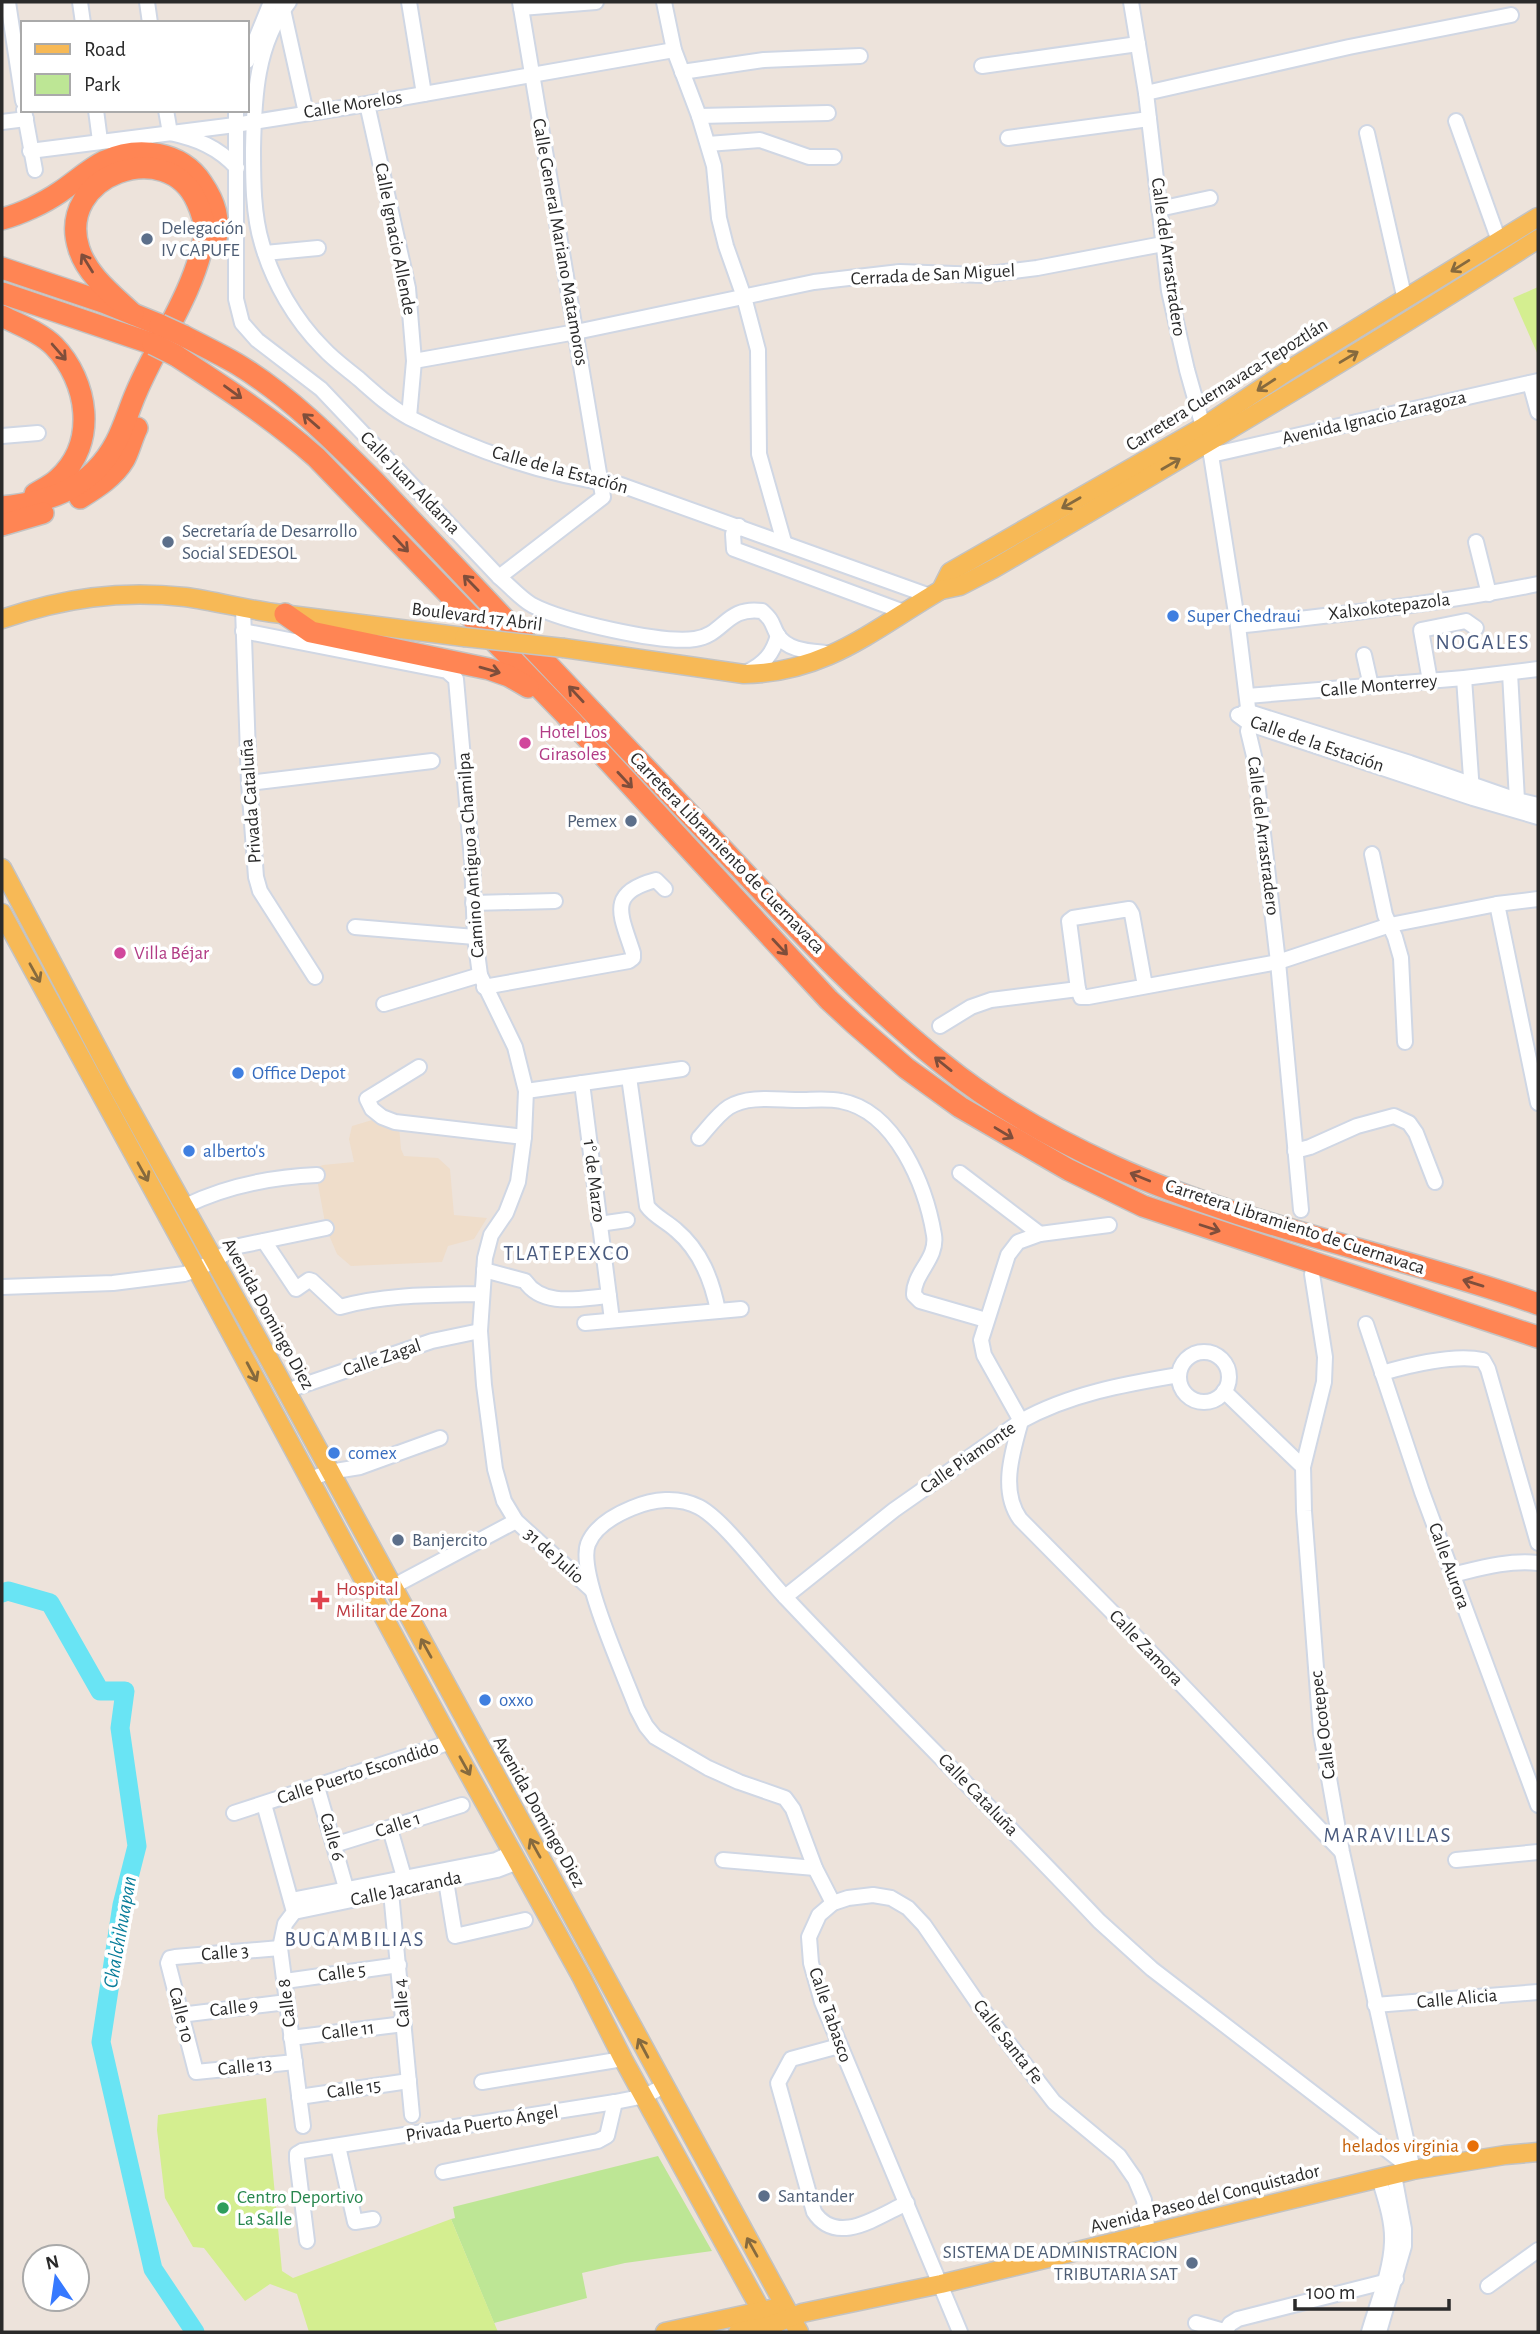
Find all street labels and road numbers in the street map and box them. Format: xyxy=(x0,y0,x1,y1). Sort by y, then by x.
street label: Calle Morelos xyxy=(302,88,404,122)
street label: Calle General Mariano Matamoros xyxy=(529,117,591,367)
street label: Calle Ignacio Allende xyxy=(371,161,419,317)
street label: Calle del Arrastradero xyxy=(1147,177,1189,337)
street label: Cerrada de San Miguel xyxy=(850,261,1016,289)
street label: Carretera Cuernavaca-Tepoztlán xyxy=(1123,315,1331,455)
street label: Avenida Ignacio Zaragoza xyxy=(1280,388,1468,448)
street label: Calle Juan Aldama xyxy=(356,428,464,538)
street label: Calle de la Estación xyxy=(490,443,630,497)
street label: Xalxokotepazola xyxy=(1327,590,1451,624)
street label: Boulevard 17 Abril xyxy=(411,600,543,634)
street label: Calle Monterrey xyxy=(1320,671,1438,701)
street label: Calle de la Estación xyxy=(1248,712,1386,776)
street label: Privada Cataluña xyxy=(237,738,265,864)
street label: Carretera Libramiento de Cuernavaca xyxy=(626,749,828,958)
street label: Camino Antiguo a Chamilpa xyxy=(454,751,488,959)
street label: Calle del Arrastradero xyxy=(1244,756,1282,916)
street label: 1° de Marzo xyxy=(579,1138,609,1224)
street label: Carretera Libramiento de Cuernavaca xyxy=(1163,1176,1427,1278)
street label: Avenida Domingo Diez xyxy=(219,1235,317,1393)
street label: Calle Zagal xyxy=(341,1336,423,1380)
street label: Calle Piamonte xyxy=(917,1418,1019,1498)
street label: Calle Aurora xyxy=(1425,1520,1473,1612)
street label: 31 de Julio xyxy=(520,1524,588,1588)
street label: Calle Zamora xyxy=(1105,1606,1187,1690)
street label: Calle Ocotepec xyxy=(1307,1670,1339,1780)
street label: Avenida Domingo Diez xyxy=(490,1733,588,1891)
street label: Calle Puerto Escondido xyxy=(275,1738,441,1808)
street label: Calle Cataluña xyxy=(934,1750,1022,1840)
street label: Calle 1 xyxy=(373,1809,423,1841)
street label: Calle 6 xyxy=(316,1811,348,1863)
street label: Calle Jacaranda xyxy=(349,1868,463,1910)
street label: Calle 3 xyxy=(200,1941,250,1965)
street label: Calle 5 xyxy=(317,1960,367,1986)
street label: Calle Tabasco xyxy=(805,1965,855,2065)
street label: Calle 8 xyxy=(275,1978,299,2028)
street label: Calle 4 xyxy=(390,1978,414,2028)
street label: Calle 10 xyxy=(165,1985,197,2045)
street label: Calle Alicia xyxy=(1416,1986,1498,2012)
street label: Calle 9 xyxy=(209,1996,259,2020)
street label: Calle Santa Fe xyxy=(969,1996,1047,2088)
street label: Calle 11 xyxy=(321,2018,375,2044)
street label: Calle 13 xyxy=(217,2055,273,2079)
street label: Calle 15 xyxy=(326,2076,382,2102)
street label: Privada Puerto Ángel xyxy=(404,2101,560,2145)
street label: Avenida Paseo del Conquistador xyxy=(1088,2161,1322,2237)

